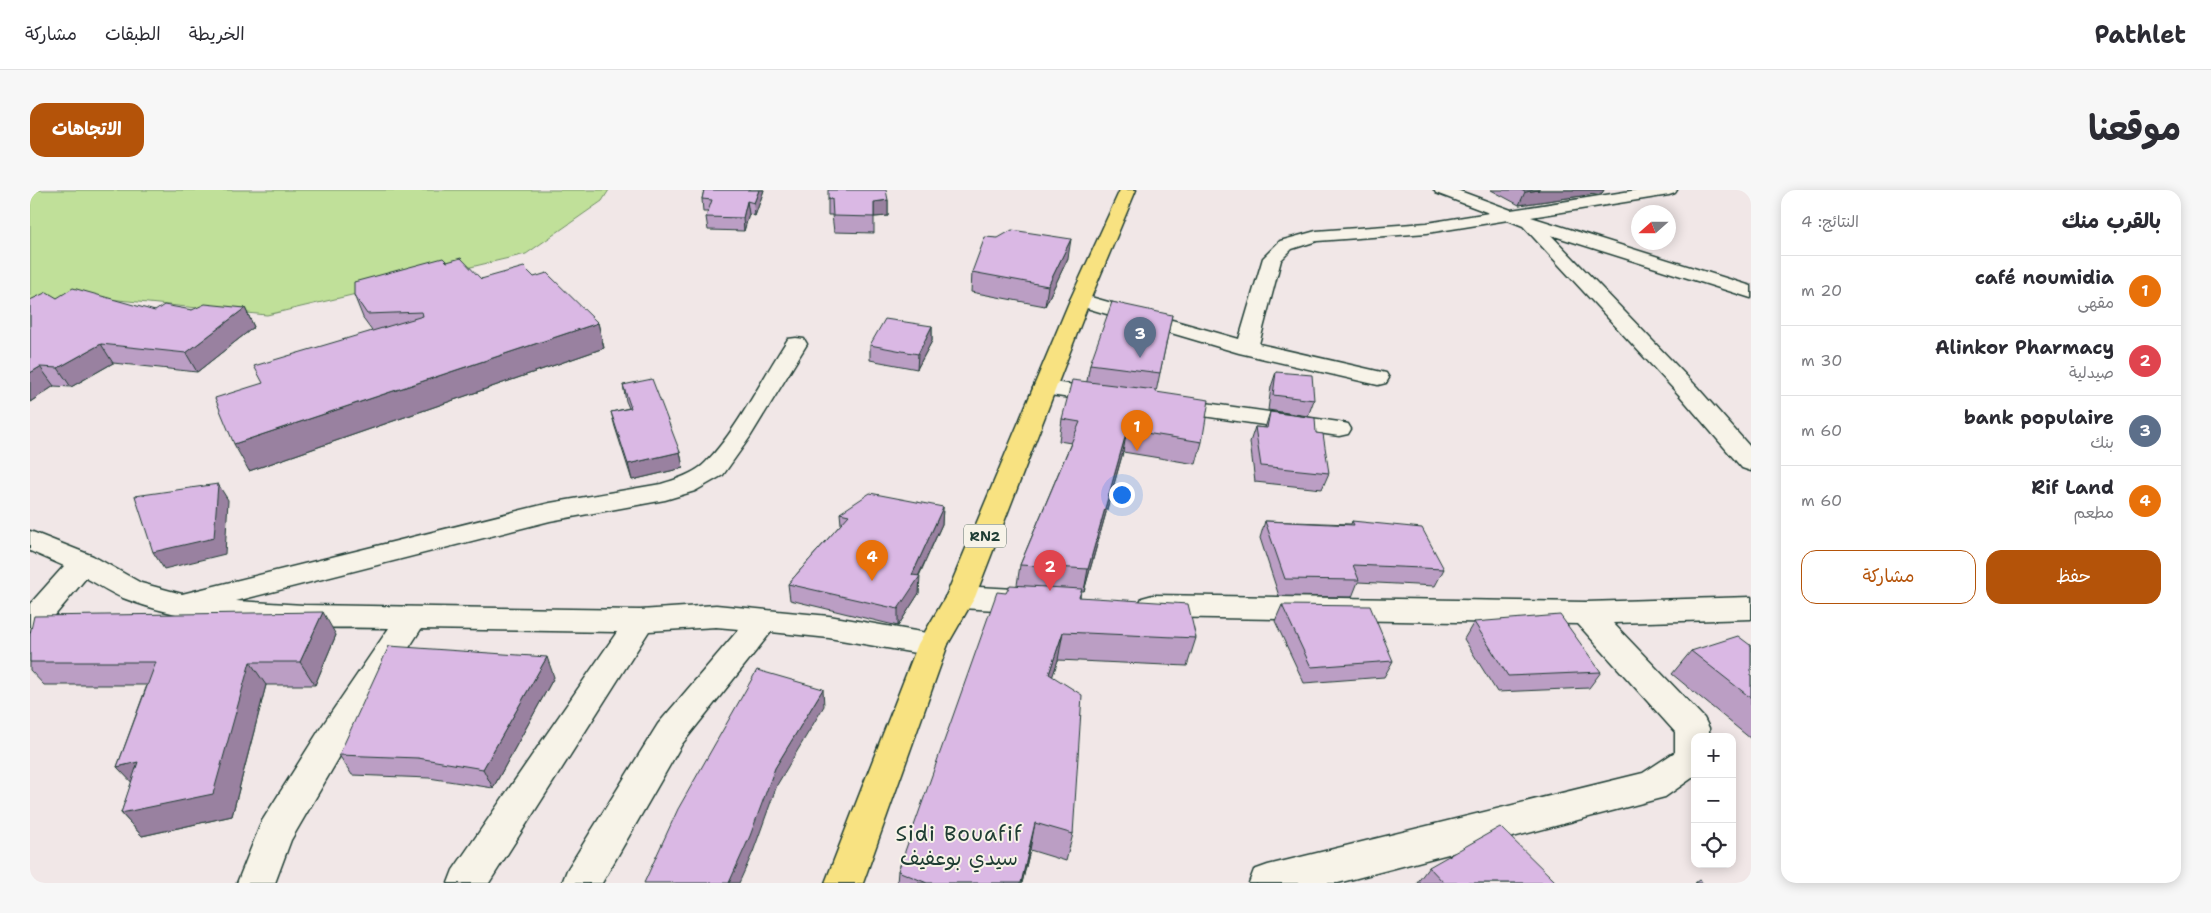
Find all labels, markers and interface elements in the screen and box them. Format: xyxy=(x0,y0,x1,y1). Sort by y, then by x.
text: Pathlet xyxy=(2095,19,2186,51)
text: مشاركة xyxy=(25,22,77,46)
text: الطبقات xyxy=(105,22,161,46)
text: الخريطة xyxy=(189,22,245,46)
button: الاتجاهات xyxy=(30,103,144,157)
text: موقعنا xyxy=(2088,104,2181,151)
north arrow xyxy=(1631,205,1676,250)
text: بالقرب منك xyxy=(2062,207,2161,235)
text: النتائج: 4 xyxy=(1801,211,1859,232)
text: café noumidia xyxy=(1975,265,2114,290)
text: 20 m xyxy=(1801,280,1842,301)
text: 1 xyxy=(2141,280,2149,301)
text: مقهى xyxy=(2077,292,2114,313)
pin: 3 xyxy=(1124,317,1156,358)
text: Alinkor Pharmacy xyxy=(1935,335,2114,360)
text: 30 m xyxy=(1801,350,1842,371)
text: 2 xyxy=(2139,350,2151,371)
text: صيدلية xyxy=(2069,362,2114,383)
text: bank populaire xyxy=(1964,405,2114,430)
pin: 1 xyxy=(1121,410,1153,451)
text: 60 m xyxy=(1801,420,1842,441)
text: 3 xyxy=(2139,420,2151,441)
text: بنك xyxy=(2090,432,2114,453)
text: Rif Land xyxy=(2031,475,2114,500)
your location xyxy=(1109,482,1135,508)
text: 60 m xyxy=(1801,490,1842,511)
text: 4 xyxy=(2139,490,2151,511)
text: مطعم xyxy=(2074,502,2114,523)
road number: RN2 xyxy=(964,524,1006,548)
pin: 4 xyxy=(856,540,888,581)
pin: 2 xyxy=(1034,550,1066,591)
button: مشاركة xyxy=(1801,550,1976,604)
button: حفظ xyxy=(1986,550,2161,604)
map controls xyxy=(1691,733,1736,868)
button: + xyxy=(1691,733,1736,778)
button: − xyxy=(1691,778,1736,823)
district label: Sidi Bouafif سيدي بوعفيف xyxy=(895,820,1023,873)
button: locate xyxy=(1691,823,1736,868)

